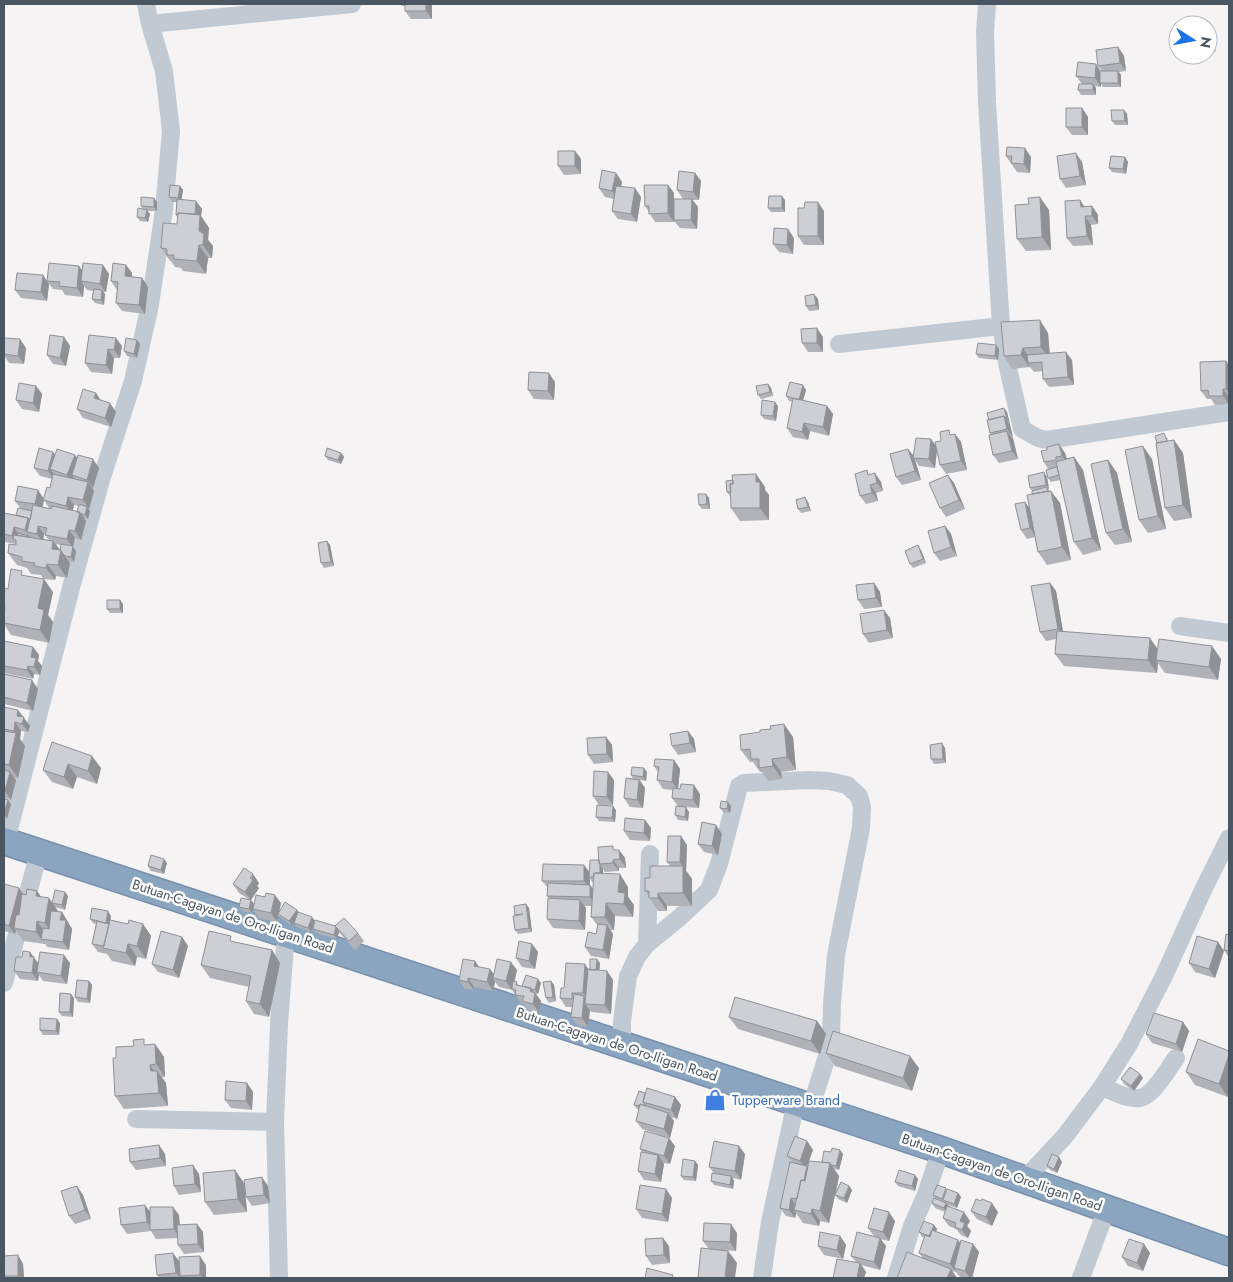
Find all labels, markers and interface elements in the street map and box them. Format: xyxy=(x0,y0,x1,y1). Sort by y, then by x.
north arrow xyxy=(1168,15,1218,65)
text: N xyxy=(1195,35,1217,50)
street label: Butuan-Cagayan de Oro-Iligan Road xyxy=(130,874,336,958)
street label: Butuan-Cagayan de Oro-Iligan Road xyxy=(514,1002,720,1086)
shop icon: Tupperware Brand xyxy=(702,1087,728,1113)
place label: Tupperware Brand xyxy=(732,1090,840,1110)
street label: Butuan-Cagayan de Oro-Iligan Road xyxy=(899,1128,1105,1216)

